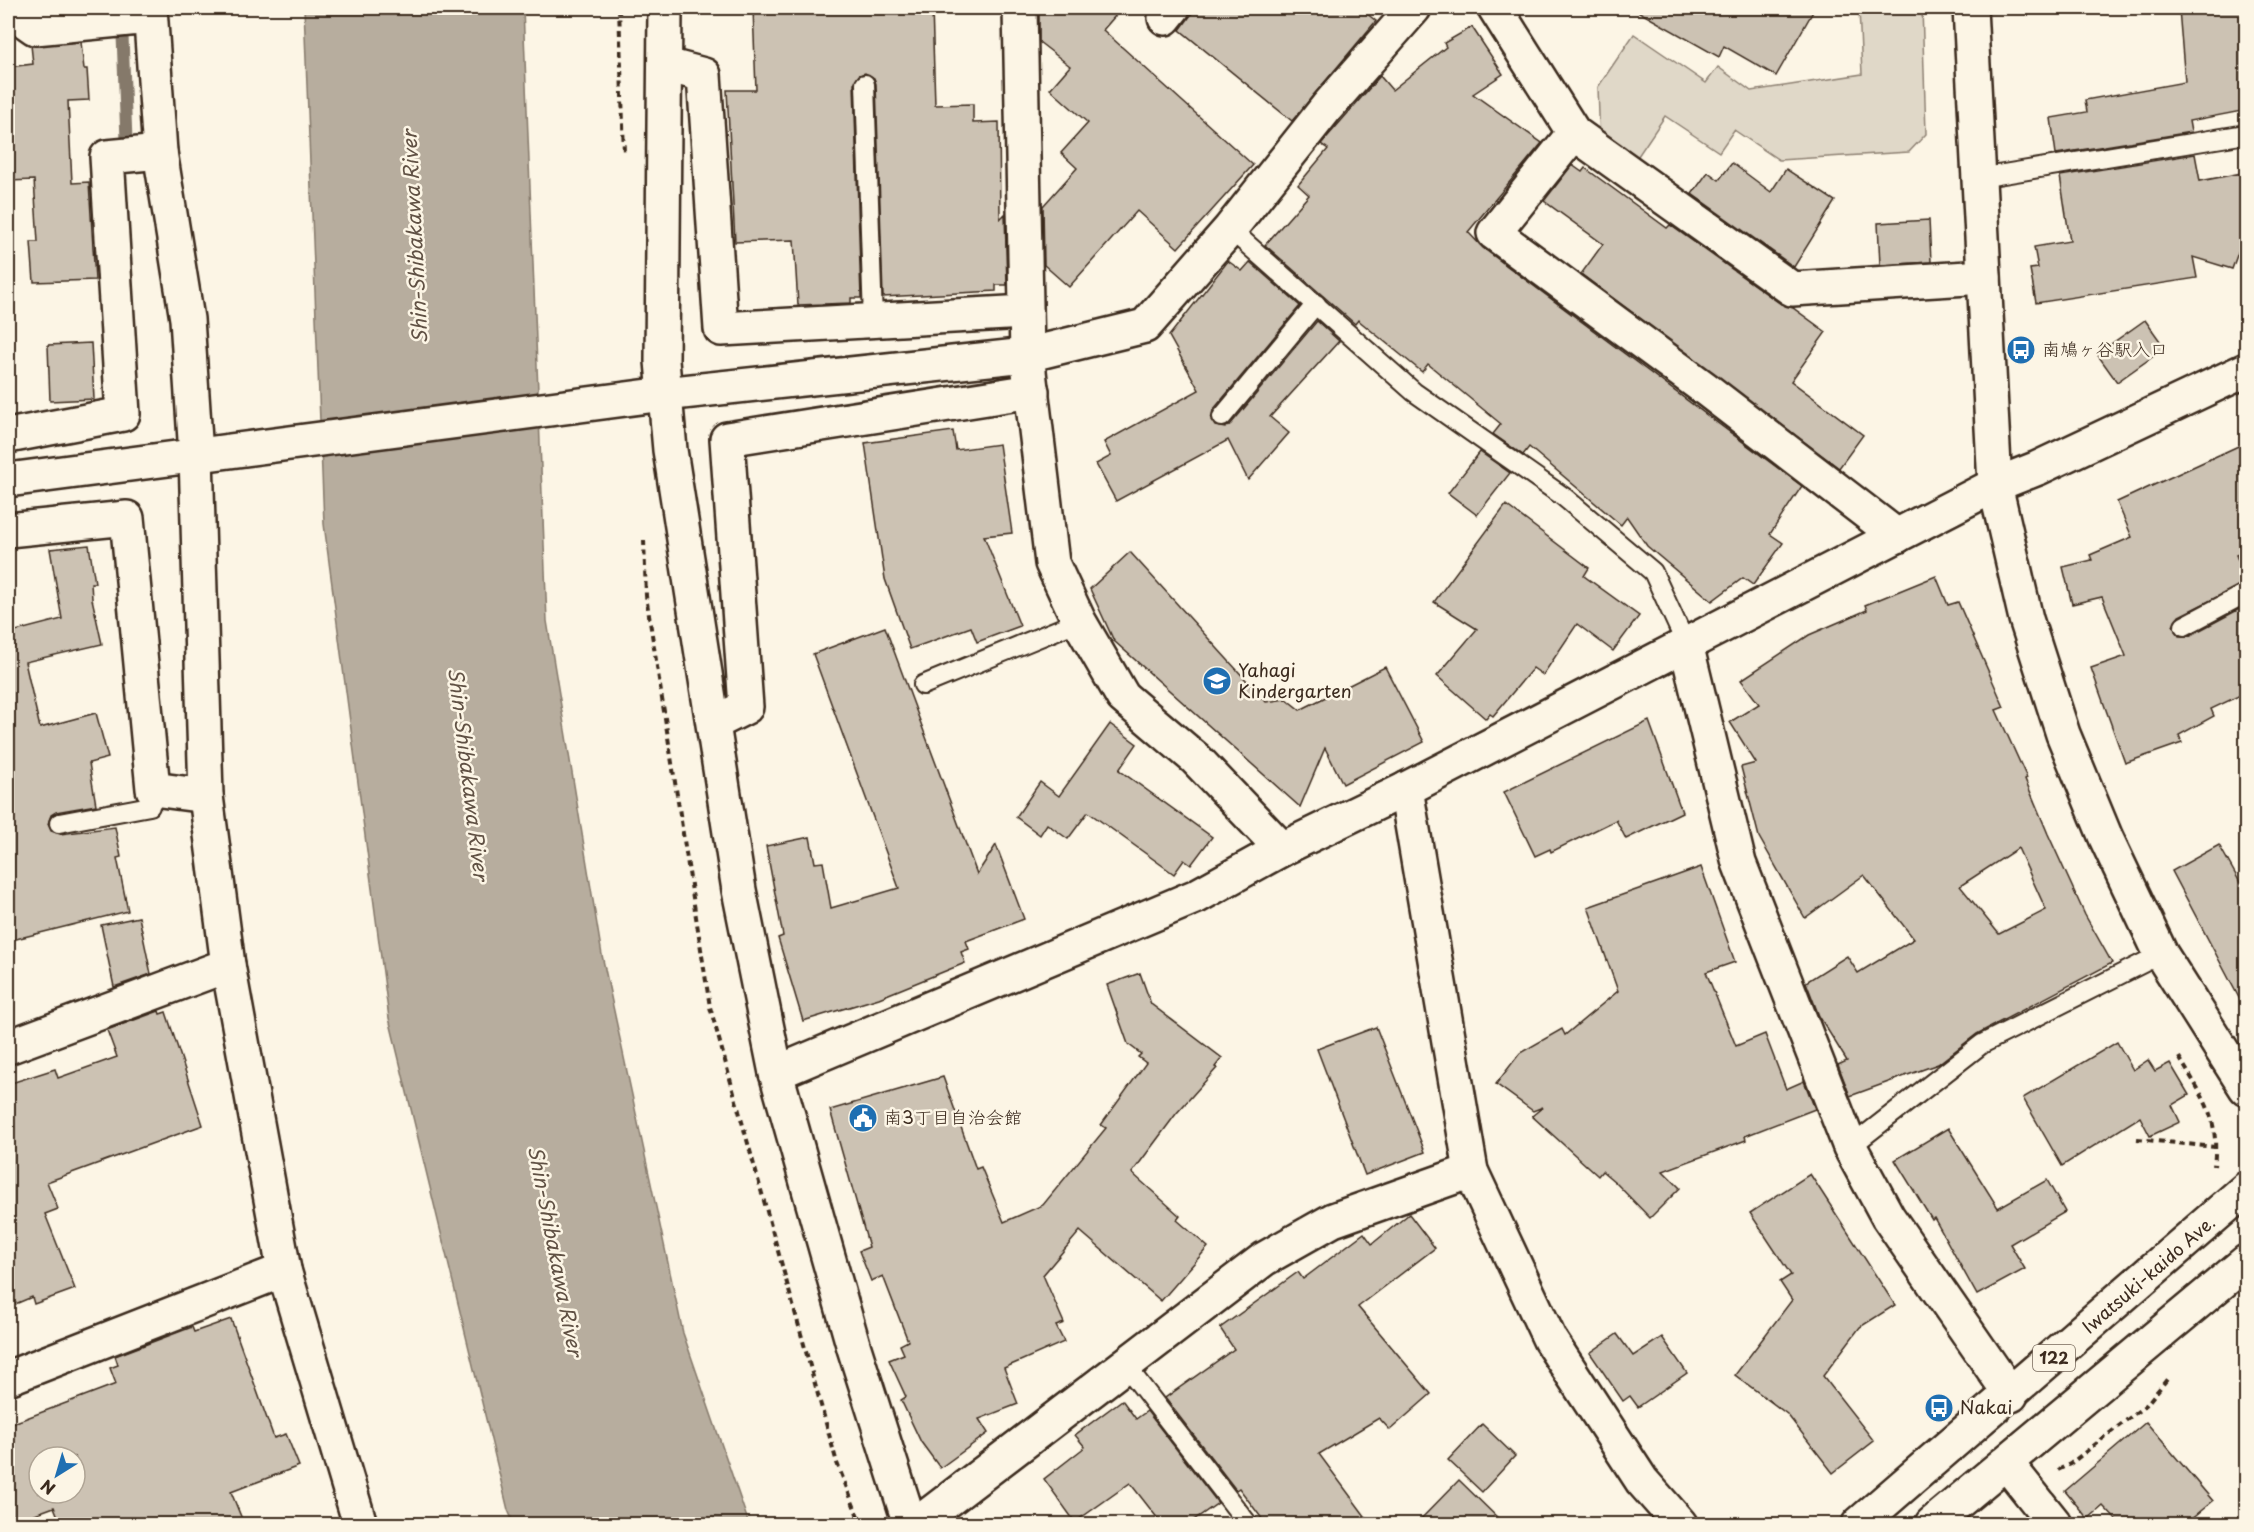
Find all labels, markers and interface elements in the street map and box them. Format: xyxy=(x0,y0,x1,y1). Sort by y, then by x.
water label: Shin-Shibakawa River xyxy=(393,127,435,345)
bus stop icon: 南鳩ヶ谷駅入口 xyxy=(2005,334,2037,366)
place label: 南鳩ヶ谷駅入口 xyxy=(2042,335,2168,362)
place label: Yahagi Kindergarten xyxy=(1238,656,1352,704)
school or university icon: Yahagi Kindergarten xyxy=(1201,665,1233,697)
water label: Shin-Shibakawa River xyxy=(441,666,497,885)
public building icon: 南3丁目自治会館 xyxy=(847,1102,879,1134)
place label: 南3丁目自治会館 xyxy=(884,1103,1022,1130)
water label: Shin-Shibakawa River xyxy=(521,1143,592,1361)
street label: Iwatsuki-kaido Ave. xyxy=(2076,1208,2220,1339)
road number: 122 xyxy=(2033,1345,2075,1371)
bus stop icon: Nakai xyxy=(1923,1392,1955,1424)
place label: Nakai xyxy=(1960,1393,2012,1420)
north arrow xyxy=(27,1445,87,1505)
text: N xyxy=(35,1474,60,1501)

